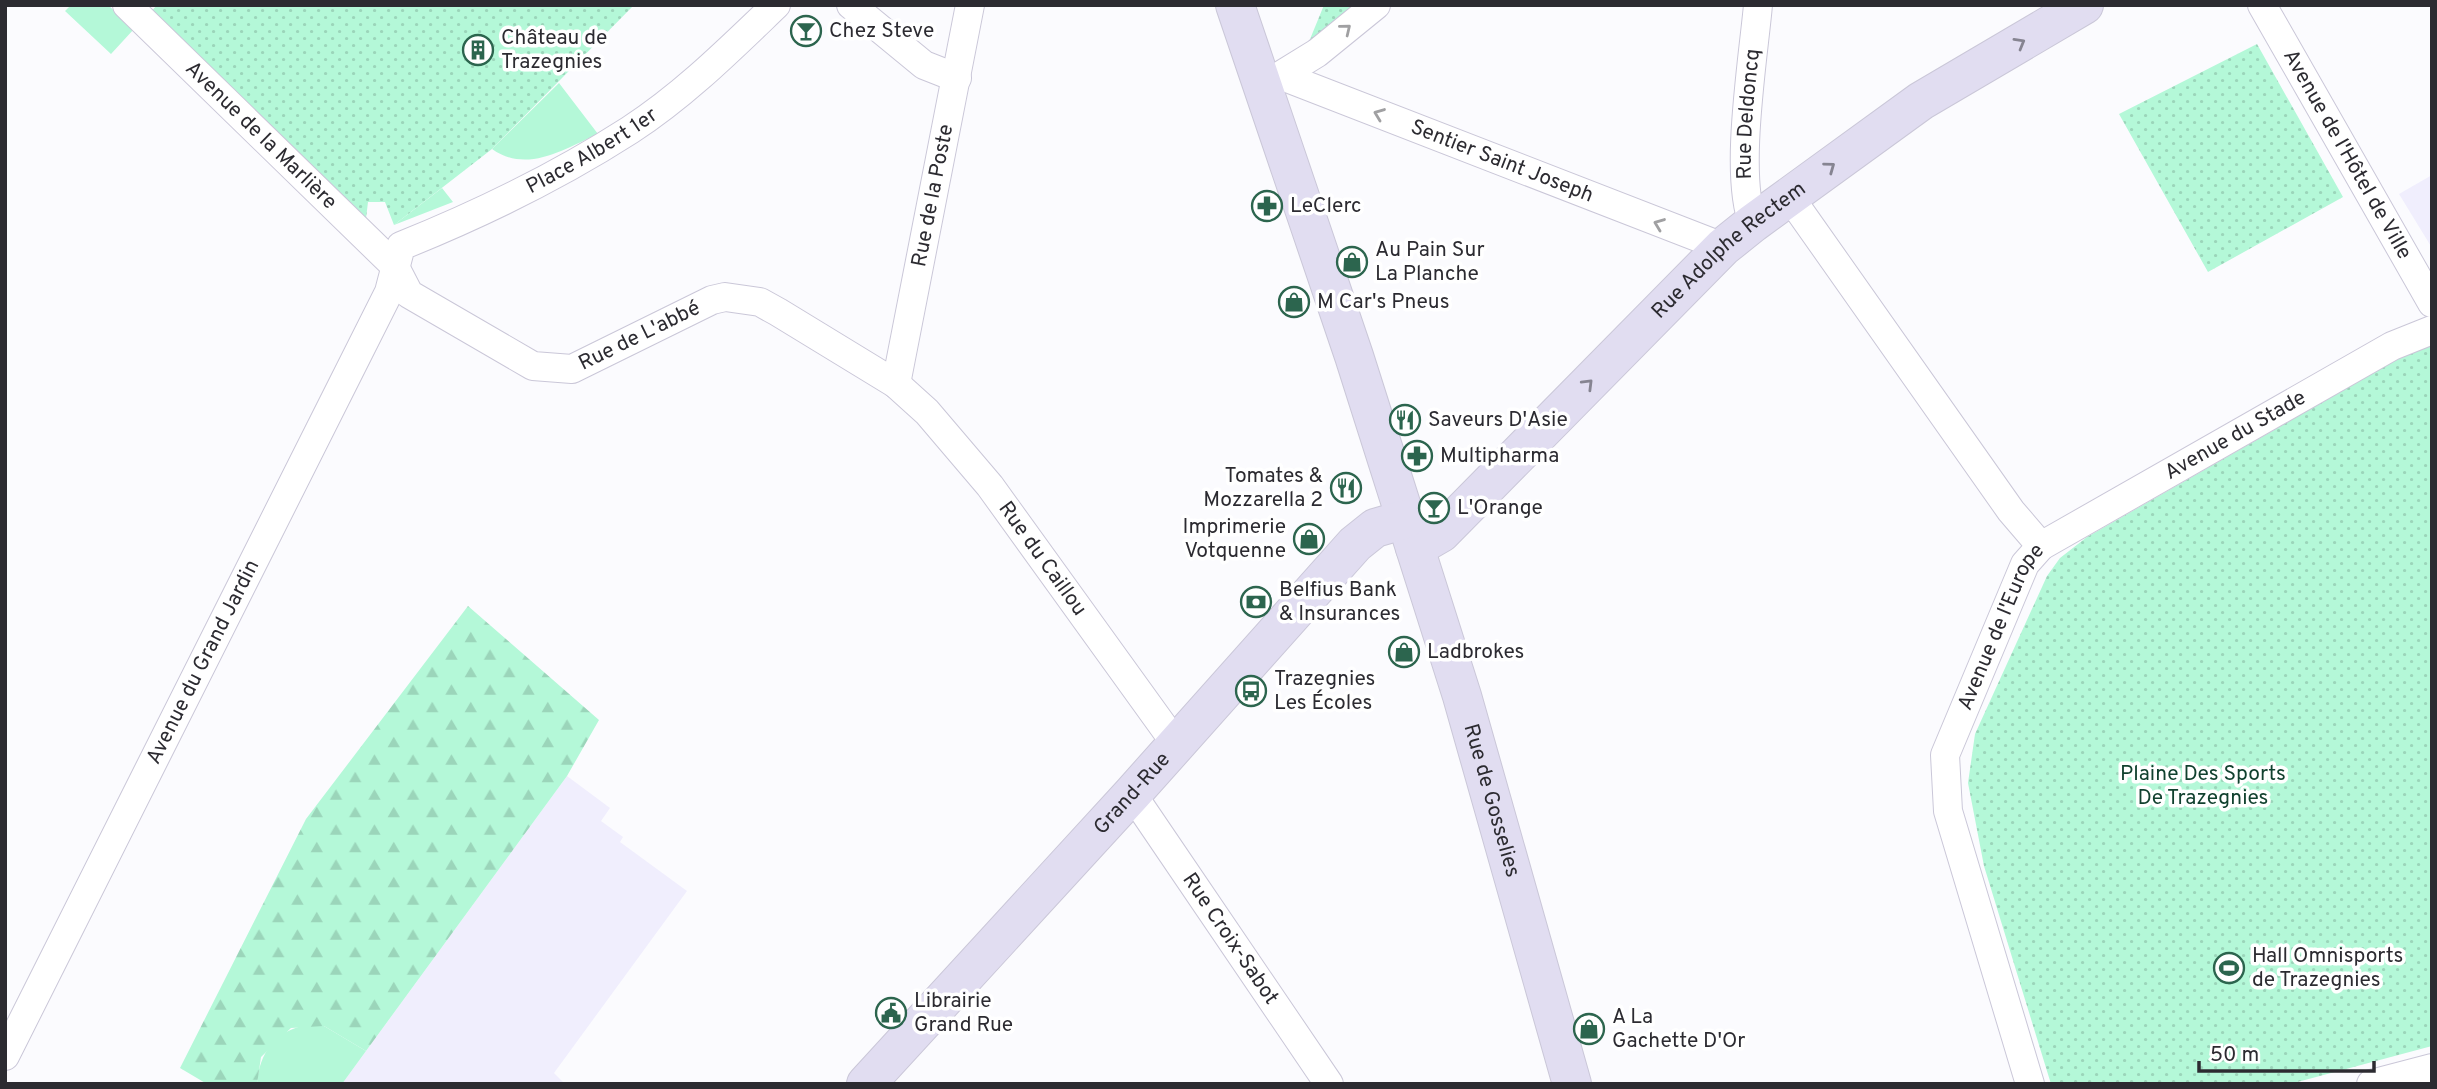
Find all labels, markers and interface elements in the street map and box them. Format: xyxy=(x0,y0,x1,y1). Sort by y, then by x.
bar icon: Chez Steve xyxy=(789,14,823,48)
place label: Chez Steve xyxy=(829,18,934,45)
place label: Château de Trazegnies xyxy=(501,25,607,76)
one-way arrow xyxy=(1338,25,1351,37)
building icon: Château de Trazegnies xyxy=(461,33,495,67)
one-way arrow xyxy=(2013,38,2026,51)
street label: Avenue de l'Hôtel de Ville xyxy=(2277,45,2418,264)
street label: Rue Deldoncq xyxy=(1731,47,1767,180)
street label: Avenue de la Marlière xyxy=(179,55,343,215)
street label: Place Albert 1er xyxy=(521,102,663,200)
one-way arrow xyxy=(1373,109,1385,123)
street label: Sentier Saint Joseph xyxy=(1407,114,1597,209)
street label: Rue de la Poste xyxy=(906,122,960,269)
one-way arrow xyxy=(1822,162,1835,175)
street label: Rue Adolphe Rectem xyxy=(1646,176,1811,325)
pharmacy icon: LeClerc xyxy=(1250,189,1284,223)
place label: LeClerc xyxy=(1290,193,1362,220)
one-way arrow xyxy=(1654,218,1666,232)
place label: Au Pain Sur La Planche xyxy=(1375,237,1485,288)
shop icon: Au Pain Sur La Planche xyxy=(1335,245,1369,279)
shop icon: M Car's Pneus xyxy=(1277,285,1311,319)
place label: M Car's Pneus xyxy=(1317,289,1450,316)
street label: Rue de L'abbé xyxy=(574,294,705,377)
one-way arrow xyxy=(1580,379,1593,392)
street label: Avenue du Stade xyxy=(2160,384,2311,486)
restaurant icon: Saveurs D'Asie xyxy=(1388,403,1422,437)
place label: Saveurs D'Asie xyxy=(1428,407,1568,434)
pharmacy icon: Multipharma xyxy=(1400,439,1434,473)
place label: Multipharma xyxy=(1440,443,1559,470)
place label: Tomates & Mozzarella 2 xyxy=(1203,463,1323,514)
restaurant icon: Tomates & Mozzarella 2 xyxy=(1329,471,1363,505)
bar icon: L'Orange xyxy=(1417,491,1451,525)
place label: L'Orange xyxy=(1457,495,1543,522)
street label: Rue du Caillou xyxy=(992,496,1093,621)
place label: Imprimerie Votquenne xyxy=(1183,514,1286,565)
shop icon: Imprimerie Votquenne xyxy=(1292,522,1326,556)
street label: Avenue de l'Europe xyxy=(1952,538,2050,715)
street label: Avenue du Grand Jardin xyxy=(140,555,266,769)
place label: Belfius Bank & Insurances xyxy=(1279,577,1400,628)
bank icon: Belfius Bank & Insurances xyxy=(1239,585,1273,619)
shop icon: Ladbrokes xyxy=(1387,635,1421,669)
place label: Ladbrokes xyxy=(1427,639,1524,666)
place label: Trazegnies Les Écoles xyxy=(1274,666,1375,717)
bus stop icon: Trazegnies Les Écoles xyxy=(1234,674,1268,708)
street label: Rue de Gosselies xyxy=(1457,721,1526,880)
street label: Grand-Rue xyxy=(1088,746,1176,840)
park label: Plaine Des Sports De Trazegnies xyxy=(2120,761,2286,812)
street label: Rue Croix-Sabot xyxy=(1176,868,1285,1010)
place label: Hall Omnisports de Trazegnies xyxy=(2252,943,2403,994)
sports icon: Hall Omnisports de Trazegnies xyxy=(2212,951,2246,985)
place label: Librairie Grand Rue xyxy=(914,988,1013,1039)
public building icon: Librairie Grand Rue xyxy=(874,996,908,1030)
place label: A La Gachette D'Or xyxy=(1612,1004,1746,1055)
shop icon: A La Gachette D'Or xyxy=(1572,1012,1606,1046)
scale bar xyxy=(2199,1030,2374,1074)
text: 50 m xyxy=(2210,1042,2259,1069)

